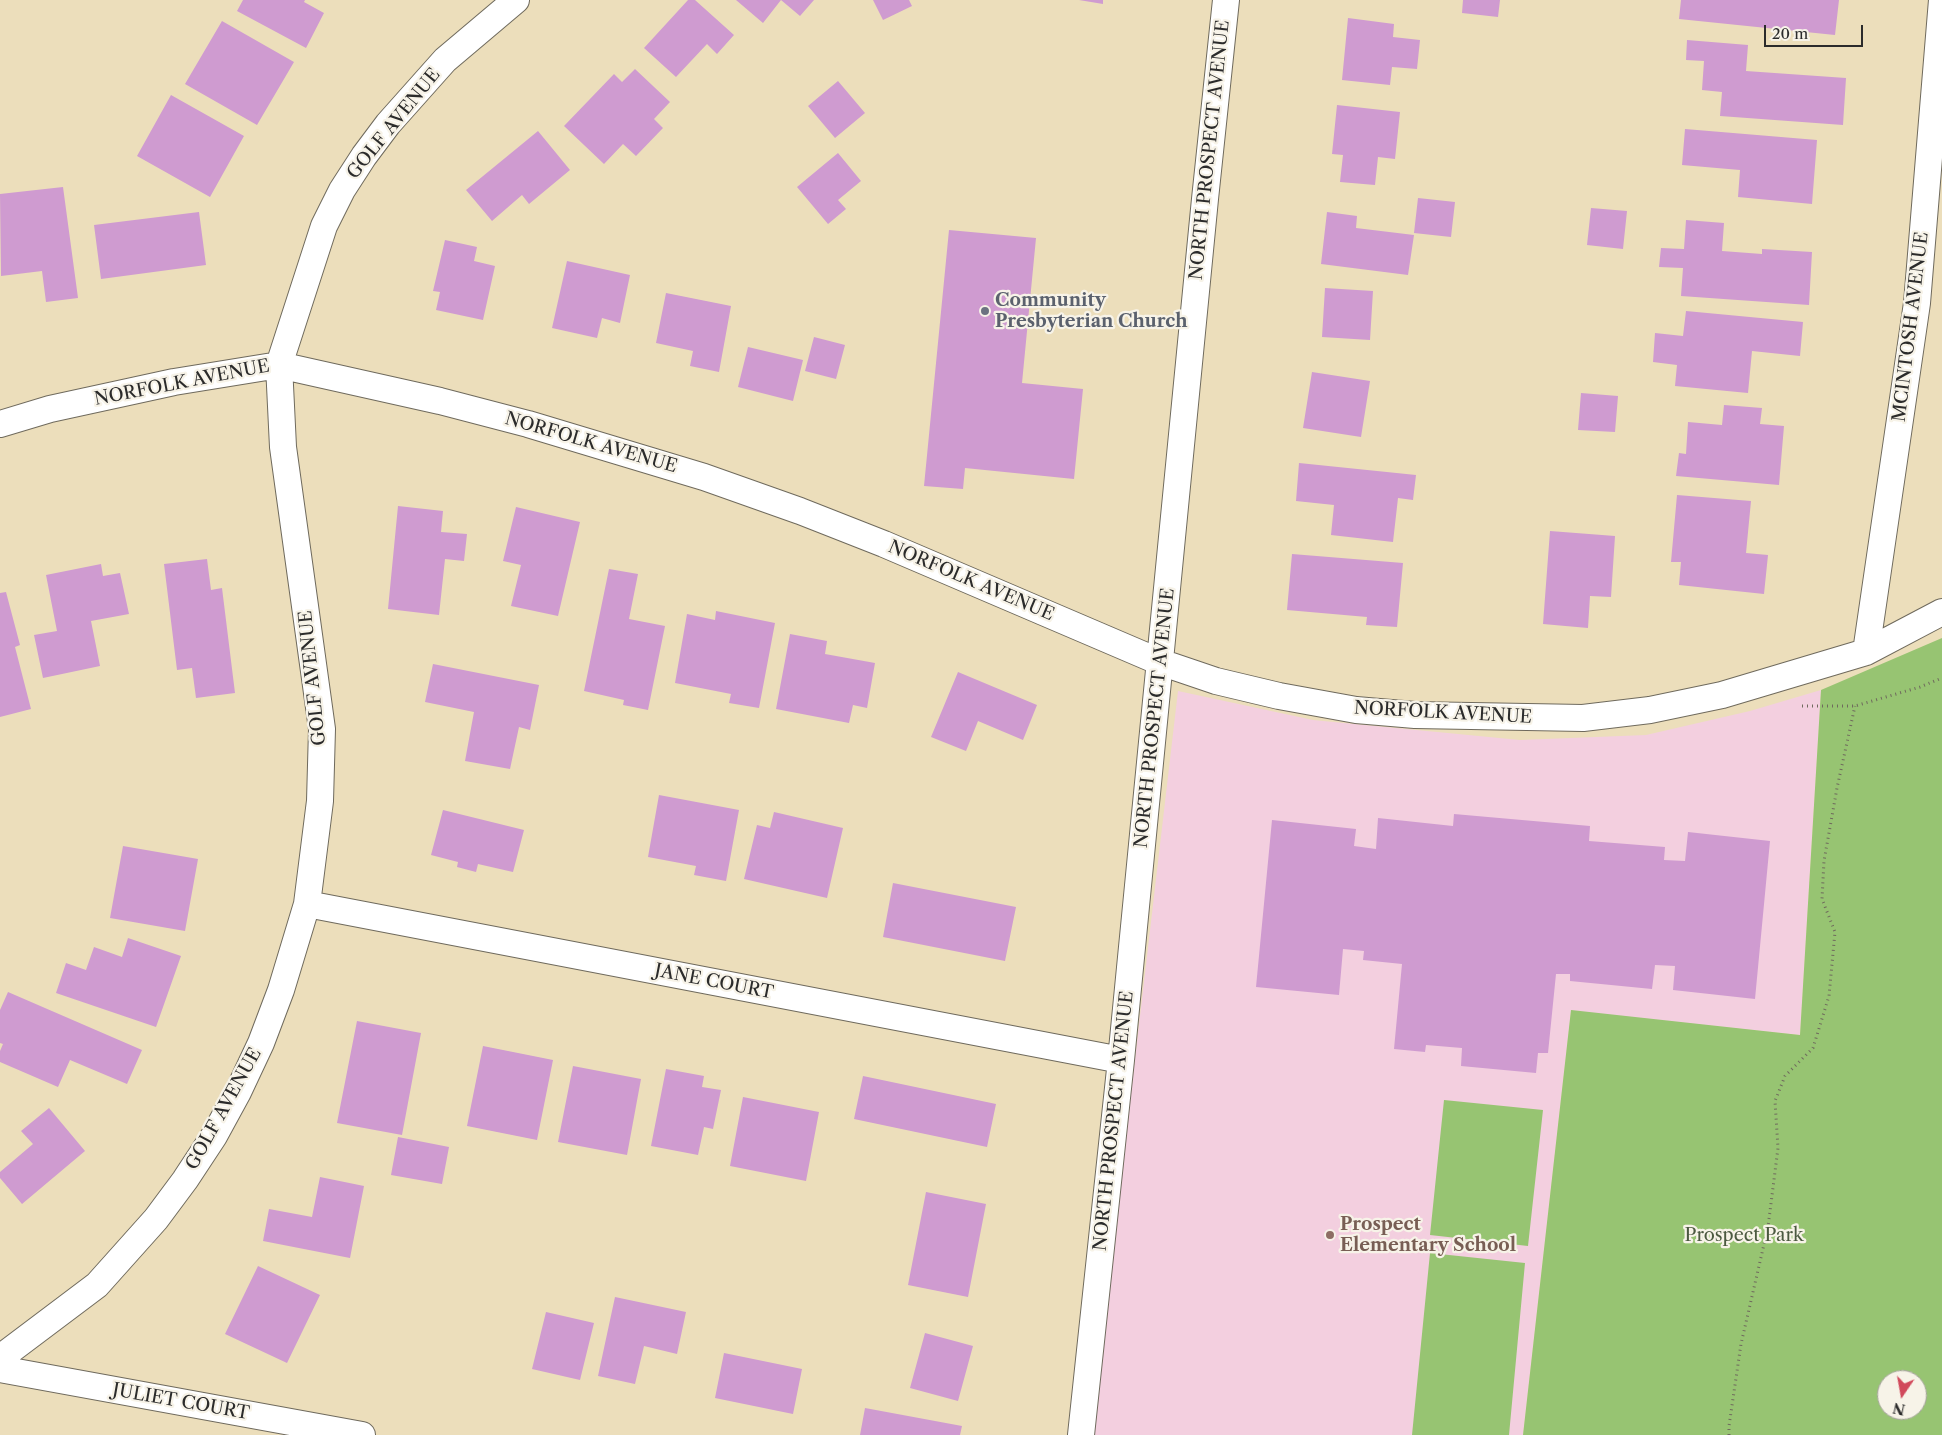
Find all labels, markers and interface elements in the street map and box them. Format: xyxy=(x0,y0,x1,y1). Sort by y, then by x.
scale bar xyxy=(1767,15,1866,47)
street label: NORTH PROSPECT AVENUE xyxy=(1186,19,1234,281)
text: 20 m xyxy=(1772,24,1808,43)
street label: GOLF AVENUE xyxy=(343,64,445,184)
street label: MCINTOSH AVENUE xyxy=(1889,231,1933,423)
place label: Community Presbyterian Church xyxy=(995,290,1188,332)
marker: Community Presbyterian Church xyxy=(979,305,991,317)
street label: NORFOLK AVENUE xyxy=(93,355,271,411)
street label: NORFOLK AVENUE xyxy=(502,408,680,478)
street label: NORFOLK AVENUE xyxy=(885,536,1057,626)
street label: NORTH PROSPECT AVENUE xyxy=(1131,587,1179,849)
street label: GOLF AVENUE xyxy=(295,609,331,747)
street label: NORFOLK AVENUE xyxy=(1354,698,1532,728)
street label: JANE COURT xyxy=(653,960,775,1004)
street label: NORTH PROSPECT AVENUE xyxy=(1090,990,1138,1252)
street label: GOLF AVENUE xyxy=(182,1044,266,1174)
place label: Prospect Elementary School xyxy=(1340,1214,1516,1256)
park label: Prospect Park xyxy=(1684,1225,1804,1247)
marker: Prospect Elementary School xyxy=(1324,1229,1336,1241)
north arrow xyxy=(1877,1370,1927,1420)
street label: JULIET COURT xyxy=(111,1379,251,1425)
text: N xyxy=(1891,1399,1907,1419)

